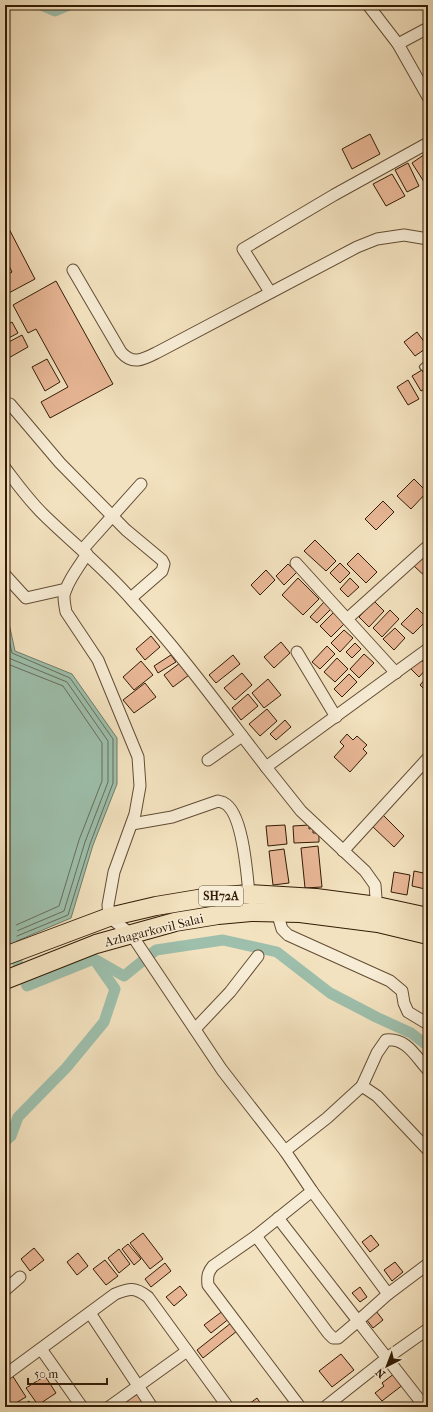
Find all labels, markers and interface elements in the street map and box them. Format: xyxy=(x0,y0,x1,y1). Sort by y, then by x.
road number: SH72A xyxy=(199,886,243,906)
street label: Azhagarkovil Salai xyxy=(102,910,205,950)
north arrow xyxy=(367,1346,407,1386)
scale bar xyxy=(28,1360,107,1386)
text: N xyxy=(373,1365,388,1381)
text: 50 m xyxy=(34,1367,58,1381)

